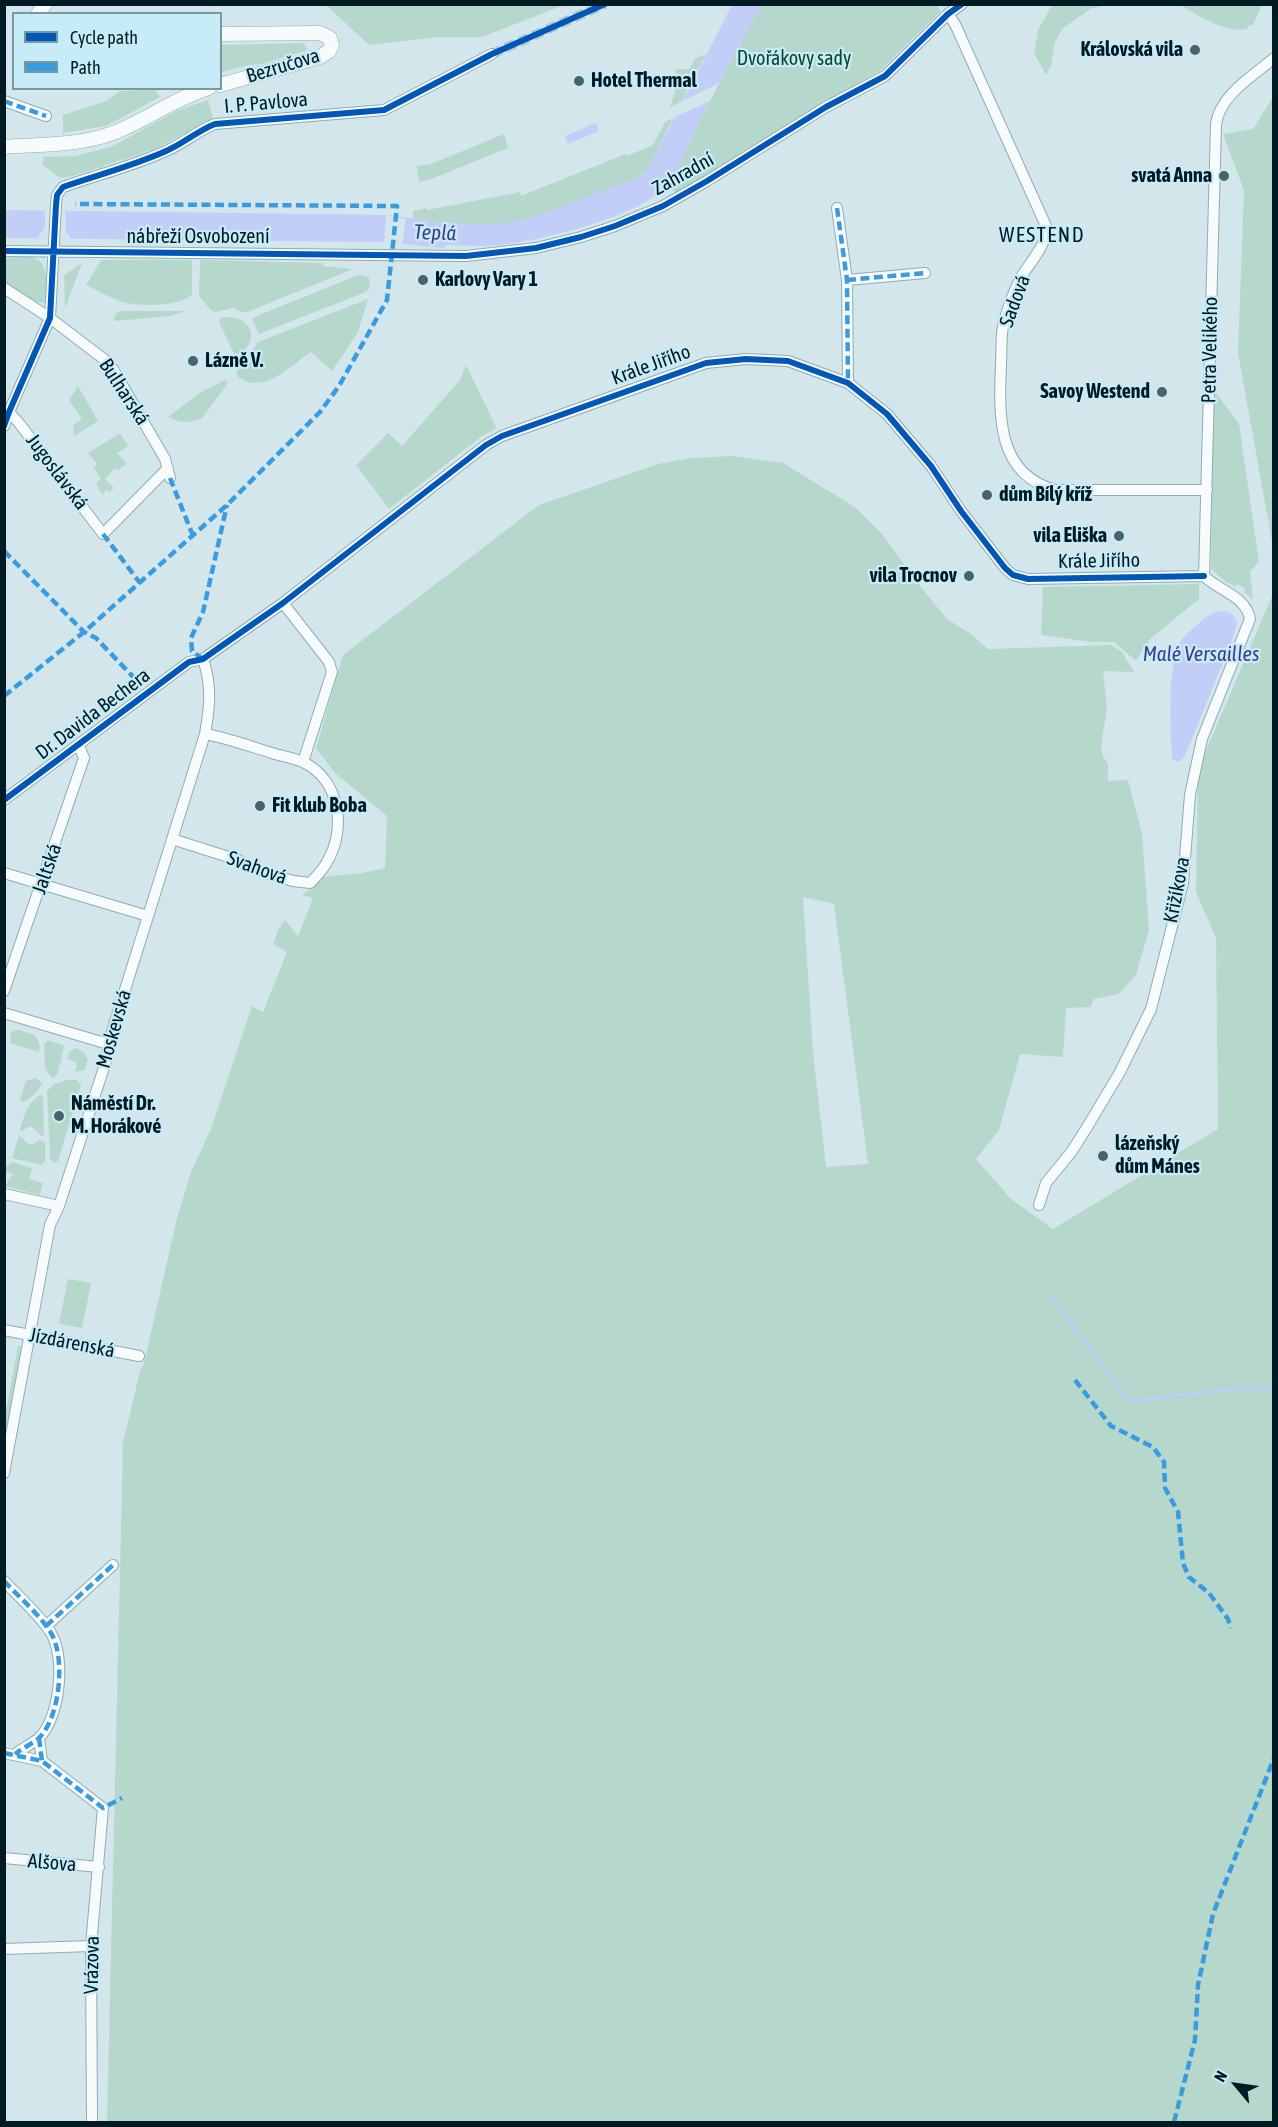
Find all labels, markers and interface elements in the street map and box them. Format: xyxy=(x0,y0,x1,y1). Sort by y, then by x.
legend xyxy=(12,12,222,90)
text: Cycle path xyxy=(70,27,138,48)
place label: Královská vila xyxy=(1081,38,1183,62)
marker: Královská vila xyxy=(1188,43,1202,57)
street label: Bezručova xyxy=(244,44,322,88)
park label: Dvořákovy sady xyxy=(737,47,851,71)
text: Path xyxy=(70,57,101,78)
place label: Hotel Thermal xyxy=(591,69,697,93)
marker: Hotel Thermal xyxy=(572,74,586,88)
street label: I. P. Pavlova xyxy=(223,87,309,119)
street label: Zahradní xyxy=(648,147,718,201)
place label: svatá Anna xyxy=(1131,164,1212,188)
marker: svatá Anna xyxy=(1217,169,1231,183)
water label: Teplá xyxy=(413,220,457,246)
district label: WESTEND xyxy=(999,222,1085,248)
street label: nábřeží Osvobození xyxy=(126,225,270,249)
place label: Karlovy Vary 1 xyxy=(435,268,538,292)
street label: Sadová xyxy=(995,272,1035,330)
marker: Karlovy Vary 1 xyxy=(416,273,430,287)
street label: Petra Velikého xyxy=(1197,296,1223,404)
street label: Krále Jiřího xyxy=(608,340,694,390)
place label: Lázně V. xyxy=(205,349,263,373)
street label: Bulharská xyxy=(94,354,154,430)
marker: Lázně V. xyxy=(186,354,200,368)
place label: Savoy Westend xyxy=(1040,380,1150,404)
marker: Savoy Westend xyxy=(1155,385,1169,399)
street label: Jugoslávská xyxy=(21,429,93,515)
place label: dům Bílý kříž xyxy=(999,483,1092,507)
marker: dům Bílý kříž xyxy=(980,488,994,502)
place label: vila Eliška xyxy=(1033,524,1107,548)
marker: vila Eliška xyxy=(1112,529,1126,543)
street label: Krále Jiřího xyxy=(1058,548,1140,574)
place label: vila Trocnov xyxy=(869,564,957,588)
marker: vila Trocnov xyxy=(962,569,976,583)
water label: Malé Versailles xyxy=(1143,641,1259,667)
street label: Dr. Davida Bechera xyxy=(31,663,155,765)
place label: Fit klub Boba xyxy=(272,794,367,818)
marker: Fit klub Boba xyxy=(253,799,267,813)
street label: Jaltská xyxy=(27,841,67,897)
street label: Svahová xyxy=(224,846,290,890)
street label: Křižíkova xyxy=(1159,855,1195,925)
street label: Moskevská xyxy=(91,987,137,1071)
place label: Náměstí Dr. M. Horákové xyxy=(71,1092,161,1139)
marker: Náměstí Dr. M. Horákové xyxy=(52,1109,66,1123)
place label: lázeňský dům Mánes xyxy=(1115,1132,1200,1179)
marker: lázeňský dům Mánes xyxy=(1096,1149,1110,1163)
street label: Jízdárenská xyxy=(27,1323,117,1363)
street label: Alšova xyxy=(27,1849,77,1877)
street label: Vrázova xyxy=(79,1936,105,1994)
north arrow xyxy=(1206,2055,1266,2115)
text: N xyxy=(1210,2068,1230,2085)

